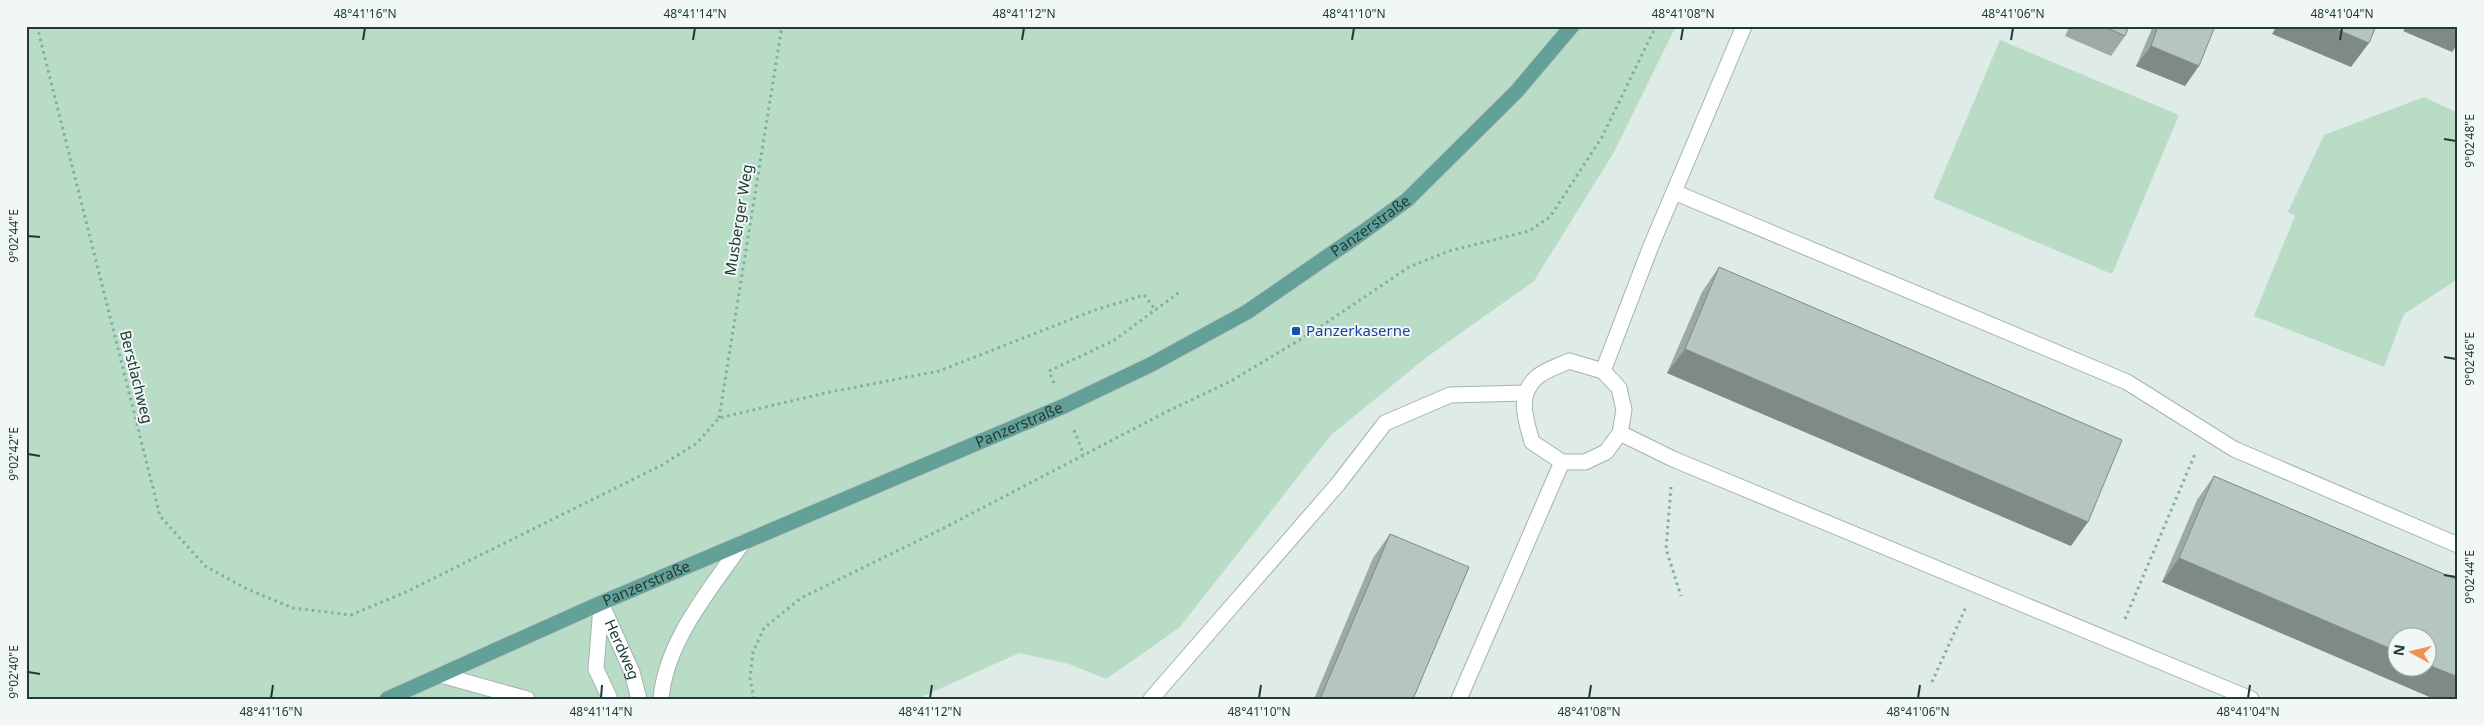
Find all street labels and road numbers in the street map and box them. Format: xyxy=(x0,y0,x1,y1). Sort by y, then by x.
street label: Musberger Weg xyxy=(719,163,757,277)
street label: Panzerstraße xyxy=(1326,190,1414,260)
street label: Berstlachweg xyxy=(116,328,158,425)
street label: Panzerstraße xyxy=(972,397,1066,452)
street label: Panzerstraße xyxy=(599,555,693,610)
street label: Herdweg xyxy=(601,616,645,681)

